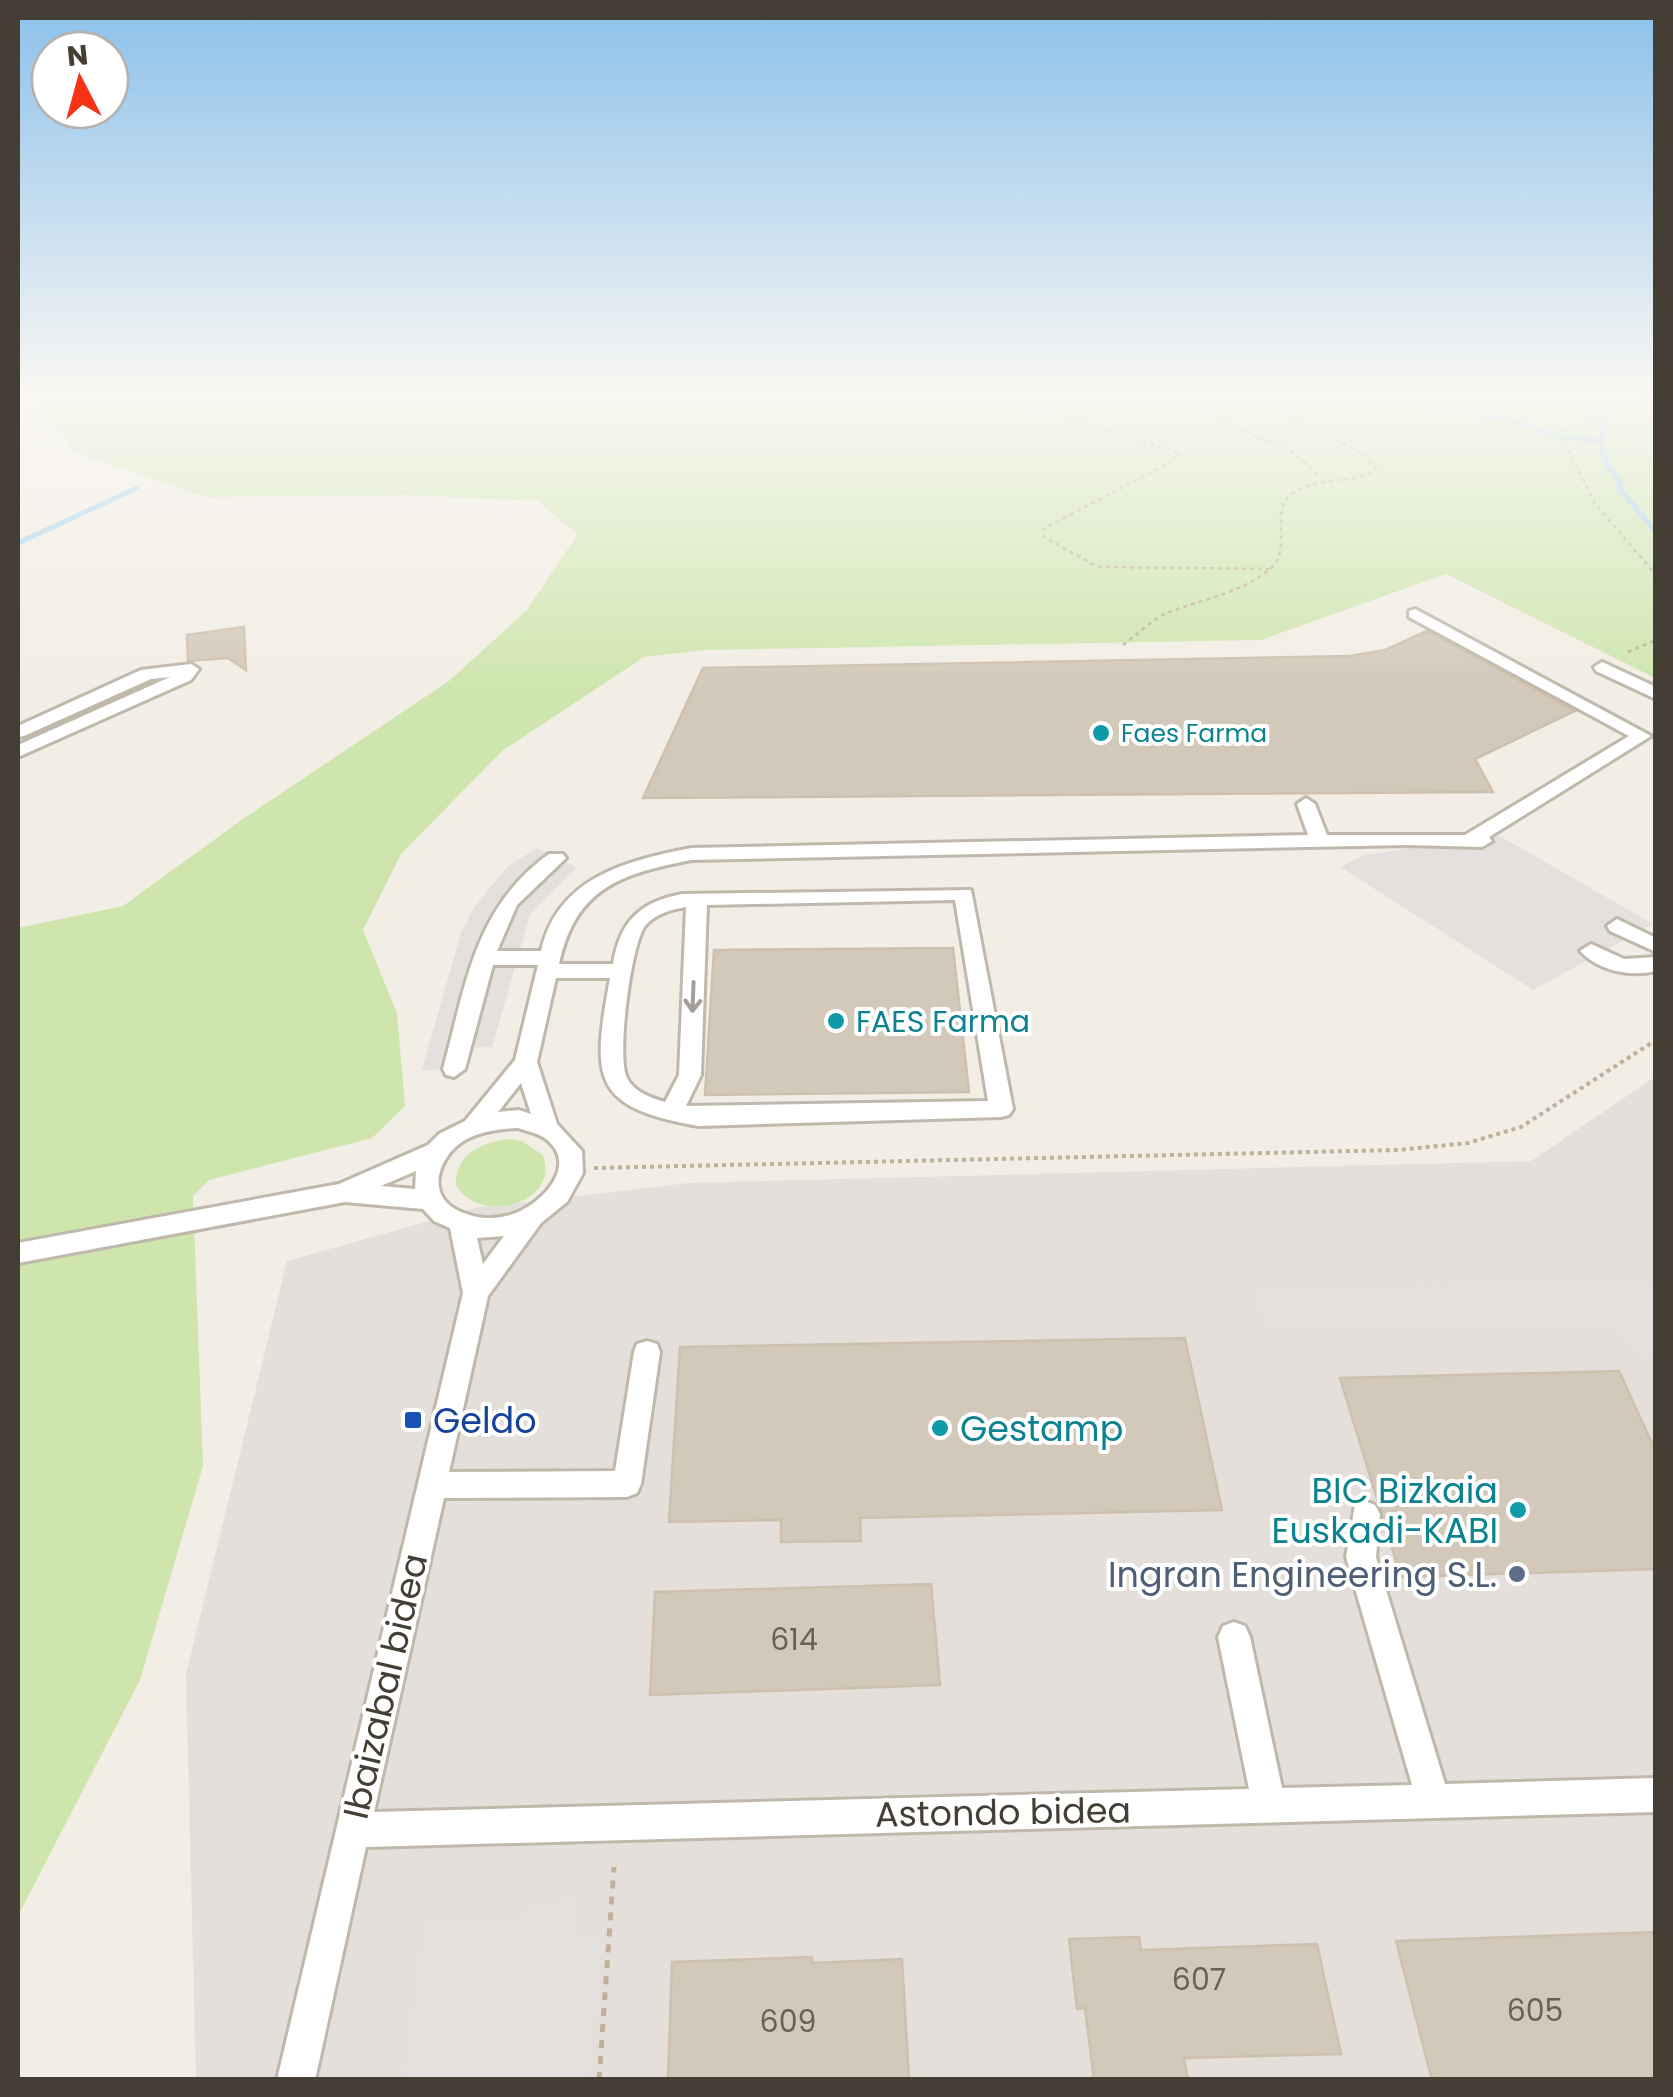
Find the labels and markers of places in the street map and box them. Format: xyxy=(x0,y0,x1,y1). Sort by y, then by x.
place label: Faes Farma xyxy=(1121,716,1267,751)
marker: Faes Farma xyxy=(1090,722,1112,744)
place label: FAES Farma xyxy=(856,1000,1030,1043)
marker: FAES Farma xyxy=(825,1010,847,1032)
place label: Geldo xyxy=(433,1396,537,1445)
place label: Gestamp xyxy=(960,1404,1123,1453)
marker: Geldo xyxy=(402,1409,424,1431)
marker: Gestamp xyxy=(929,1417,951,1439)
place label: BIC Bizkaia Euskadi-KABI xyxy=(1272,1466,1498,1555)
marker: BIC Bizkaia Euskadi-KABI xyxy=(1507,1499,1529,1521)
place label: Ingran Engineering S.L. xyxy=(1108,1550,1497,1599)
marker: Ingran Engineering S.L. xyxy=(1506,1563,1528,1585)

